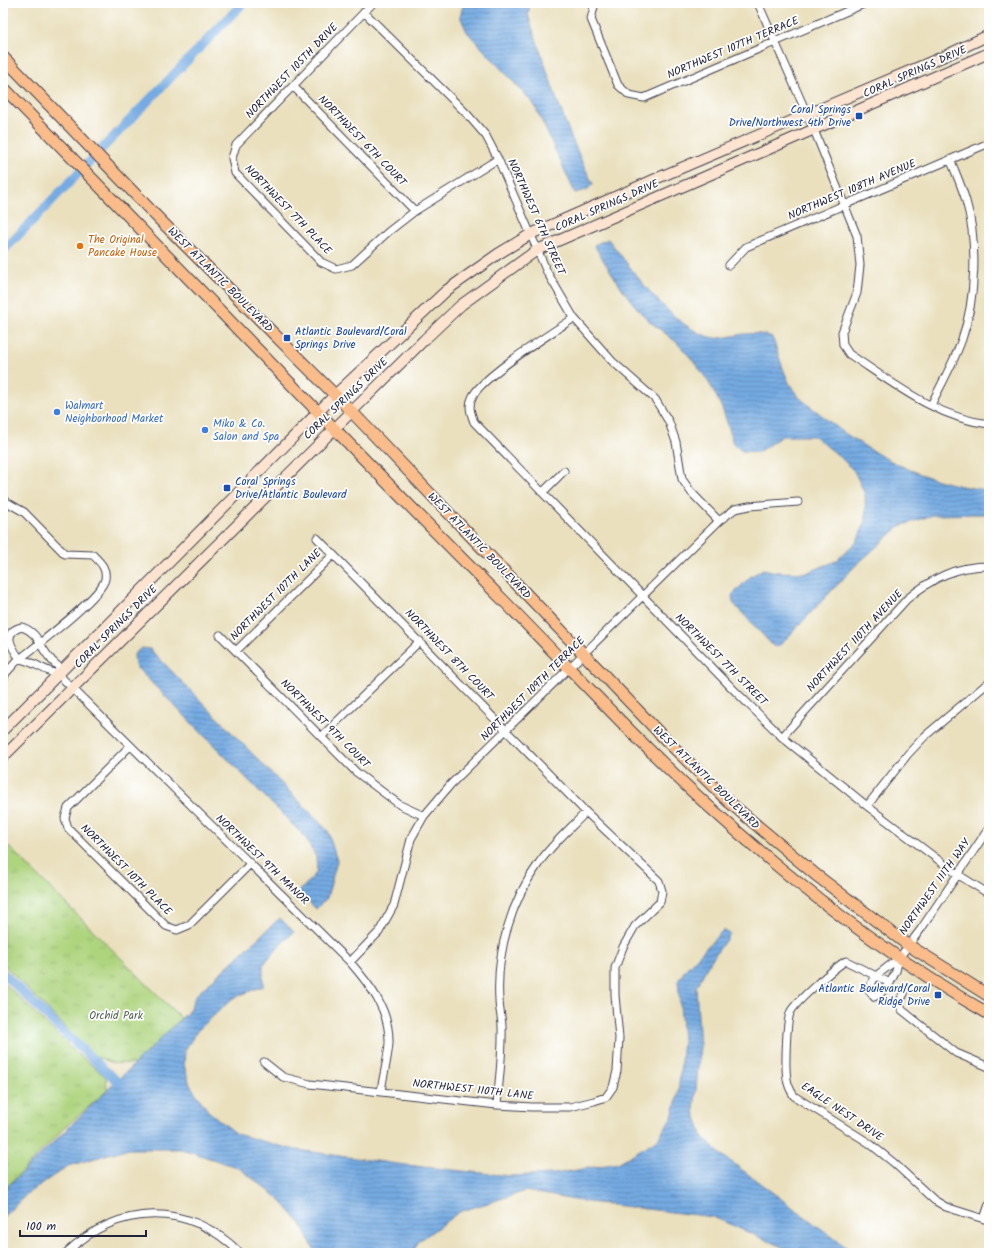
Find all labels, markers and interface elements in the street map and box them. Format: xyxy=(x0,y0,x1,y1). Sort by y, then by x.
street label: NORTHWEST 107TH TERRACE xyxy=(664,12,802,84)
street label: NORTHWEST 105TH DRIVE xyxy=(241,19,343,123)
street label: CORAL SPRINGS DRIVE xyxy=(860,41,970,103)
street label: NORTHWEST 6TH COURT xyxy=(313,91,411,192)
place label: Coral Springs Drive/Northwest 4th Drive xyxy=(729,101,851,132)
marker: Coral Springs Drive/Northwest 4th Drive xyxy=(854,111,864,121)
street label: NORTHWEST 108TH AVENUE xyxy=(785,155,919,225)
street label: NORTHWEST 6TH STREET xyxy=(502,156,570,279)
street label: NORTHWEST 7TH PLACE xyxy=(240,161,336,260)
street label: CORAL SPRINGS DRIVE xyxy=(552,175,662,237)
street label: WEST ATLANTIC BOULEVARD xyxy=(163,223,277,337)
place label: The Original Pancake House xyxy=(88,231,157,262)
marker: The Original Pancake House xyxy=(75,241,85,251)
place label: Atlantic Boulevard/Coral Springs Drive xyxy=(295,323,407,354)
marker: Atlantic Boulevard/Coral Springs Drive xyxy=(282,333,292,343)
street label: CORAL SPRINGS DRIVE xyxy=(299,353,393,444)
place label: Walmart Neighborhood Market xyxy=(65,397,164,428)
marker: Walmart Neighborhood Market xyxy=(52,407,62,417)
place label: Miko & Co. Salon and Spa xyxy=(213,415,279,446)
marker: Miko & Co. Salon and Spa xyxy=(200,425,210,435)
place label: Coral Springs Drive/Atlantic Boulevard xyxy=(235,473,347,504)
marker: Coral Springs Drive/Atlantic Boulevard xyxy=(222,483,232,493)
street label: WEST ATLANTIC BOULEVARD xyxy=(423,488,535,604)
street label: NORTHWEST 107TH LANE xyxy=(226,545,326,645)
street label: CORAL SPRINGS DRIVE xyxy=(70,581,162,673)
street label: NORTHWEST 110TH AVENUE xyxy=(803,585,908,696)
street label: NORTHWEST 8TH COURT xyxy=(400,605,498,706)
street label: NORTHWEST 7TH STREET xyxy=(671,610,772,711)
street label: NORTHWEST 109TH TERRACE xyxy=(476,632,590,746)
street label: NORTHWEST 9TH COURT xyxy=(276,675,375,774)
street label: WEST ATLANTIC BOULEVARD xyxy=(648,722,764,834)
street label: NORTHWEST 9TH MANOR xyxy=(211,810,313,910)
street label: NORTHWEST 10TH PLACE xyxy=(76,820,176,920)
street label: NORTHWEST 111TH WAY xyxy=(895,834,976,939)
place label: Atlantic Boulevard/Coral Ridge Drive xyxy=(818,980,930,1011)
marker: Atlantic Boulevard/Coral Ridge Drive xyxy=(933,990,943,1000)
park label: Orchid Park xyxy=(89,1007,144,1025)
street label: NORTHWEST 110TH LANE xyxy=(412,1075,535,1105)
street label: EAGLE NEST DRIVE xyxy=(797,1078,887,1147)
scale bar xyxy=(20,1212,146,1238)
text: 100 m xyxy=(26,1217,57,1236)

